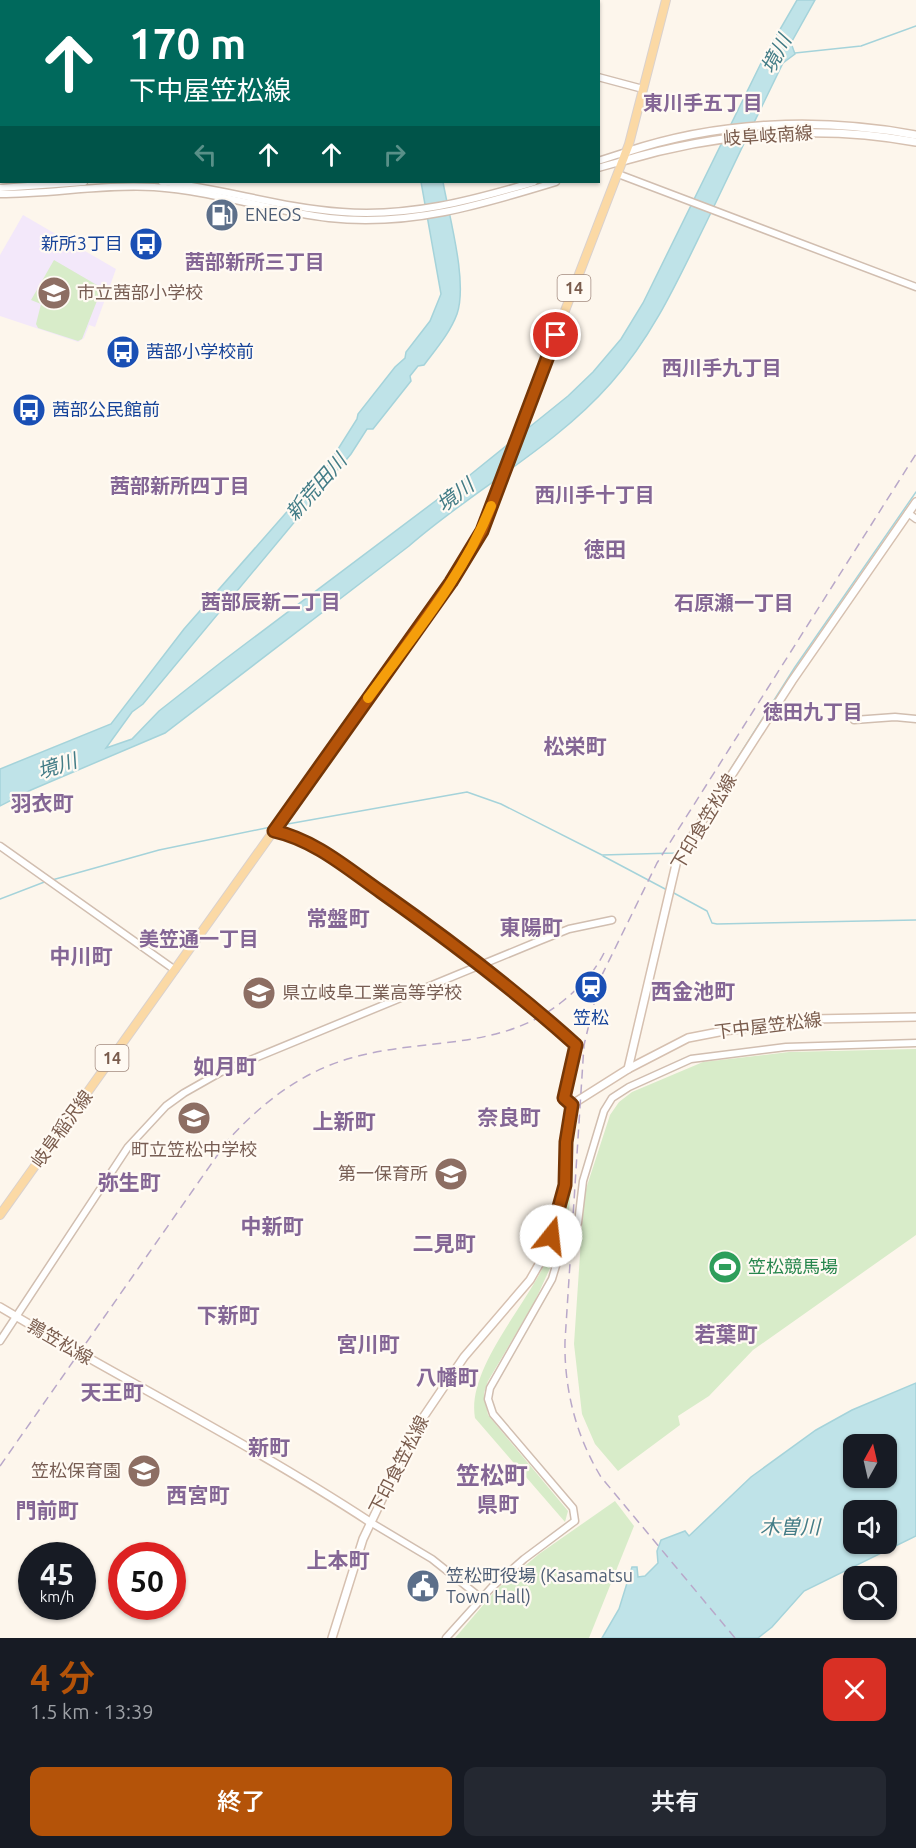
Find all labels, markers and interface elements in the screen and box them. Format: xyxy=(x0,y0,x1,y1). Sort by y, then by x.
text: 170 m xyxy=(129,20,246,67)
icon: ahead xyxy=(30,24,108,102)
water label: 境川 xyxy=(756,29,796,77)
text: 下中屋笠松線 xyxy=(129,75,291,105)
district label: 東川手五丁目 xyxy=(643,91,763,114)
street label: 岐阜岐南線 xyxy=(722,122,814,148)
icon: left xyxy=(189,138,222,171)
icon: ahead xyxy=(252,138,285,171)
icon: ahead xyxy=(315,138,348,171)
icon: right xyxy=(378,138,411,171)
fuel station icon: ENEOS xyxy=(204,197,240,233)
place label: ENEOS xyxy=(245,204,301,224)
bus stop icon: 新所3丁目 xyxy=(128,226,164,262)
place label: 新所3丁目 xyxy=(41,233,123,253)
district label: 茜部新所三丁目 xyxy=(185,250,325,273)
school or university icon: 市立茜部小学校 xyxy=(36,275,72,311)
road number: 14 xyxy=(558,275,590,301)
place label: 市立茜部小学校 xyxy=(77,282,203,302)
pin xyxy=(530,309,581,360)
icon: arrive xyxy=(539,318,572,351)
bus stop icon: 茜部小学校前 xyxy=(105,334,141,370)
place label: 茜部小学校前 xyxy=(146,341,254,361)
district label: 西川手九丁目 xyxy=(662,356,782,379)
bus stop icon: 茜部公民館前 xyxy=(11,392,47,428)
place label: 茜部公民館前 xyxy=(52,399,160,419)
water label: 新荒田川 xyxy=(281,447,352,524)
water label: 境川 xyxy=(432,472,479,516)
district label: 茜部新所四丁目 xyxy=(110,474,250,497)
district label: 西川手十丁目 xyxy=(535,483,655,506)
district label: 徳田 xyxy=(584,537,626,561)
district label: 茜部辰新二丁目 xyxy=(201,590,341,613)
district label: 石原瀬一丁目 xyxy=(674,591,794,614)
district label: 徳田九丁目 xyxy=(763,700,863,723)
district label: 松栄町 xyxy=(544,734,607,758)
water label: 境川 xyxy=(34,748,81,783)
street label: 下印食笠松線 xyxy=(667,770,740,873)
district label: 羽衣町 xyxy=(11,791,74,815)
district label: 常盤町 xyxy=(307,906,370,930)
district label: 東陽町 xyxy=(500,915,563,939)
district label: 美笠通一丁目 xyxy=(139,927,259,950)
district label: 中川町 xyxy=(50,944,113,968)
station icon: 笠松 xyxy=(573,969,609,1005)
school or university icon: 県立岐阜工業高等学校 xyxy=(241,975,277,1011)
district label: 西金池町 xyxy=(651,979,735,1003)
place label: 県立岐阜工業高等学校 xyxy=(282,982,462,1002)
place label: 笠松 xyxy=(573,1007,609,1027)
street label: 下中屋笠松線 xyxy=(713,1009,823,1042)
road number: 14 xyxy=(96,1045,128,1071)
district label: 如月町 xyxy=(194,1054,257,1078)
street label: 岐阜稲沢線 xyxy=(27,1086,96,1171)
school or university icon: 町立笠松中学校 xyxy=(176,1100,212,1136)
district label: 奈良町 xyxy=(478,1105,541,1129)
district label: 上新町 xyxy=(313,1109,376,1133)
place label: 町立笠松中学校 xyxy=(131,1139,257,1159)
school or university icon: 第一保育所 xyxy=(433,1156,469,1192)
place label: 第一保育所 xyxy=(338,1163,428,1183)
district label: 弥生町 xyxy=(98,1170,161,1194)
position arrow xyxy=(519,1204,583,1268)
district label: 中新町 xyxy=(241,1214,304,1238)
district label: 二見町 xyxy=(413,1231,476,1255)
sports icon: 笠松競馬場 xyxy=(707,1249,743,1285)
place label: 笠松競馬場 xyxy=(748,1256,838,1276)
district label: 下新町 xyxy=(197,1303,260,1327)
street label: 鶉笠松線 xyxy=(24,1314,97,1368)
district label: 若葉町 xyxy=(695,1322,758,1346)
district label: 宮川町 xyxy=(337,1332,400,1356)
district label: 八幡町 xyxy=(416,1365,479,1389)
district label: 天王町 xyxy=(81,1380,144,1404)
street label: 下印食笠松線 xyxy=(365,1412,432,1517)
north arrow xyxy=(843,1434,897,1488)
map controls xyxy=(843,1434,897,1620)
district label: 新町 xyxy=(248,1435,290,1459)
school or university icon: 笠松保育園 xyxy=(126,1453,162,1489)
place label: 笠松保育園 xyxy=(31,1460,121,1480)
district label: 笠松町 xyxy=(456,1462,528,1489)
district label: 西宮町 xyxy=(167,1483,230,1507)
district label: 県町 xyxy=(477,1492,519,1516)
district label: 門前町 xyxy=(16,1498,79,1522)
button: sound xyxy=(843,1500,897,1554)
water label: 木曽川 xyxy=(760,1515,822,1538)
speed limit sign: 50 xyxy=(108,1542,186,1620)
district label: 上本町 xyxy=(307,1548,370,1572)
text: 45 xyxy=(40,1557,74,1591)
place label: 笠松町役場 (Kasamatsu Town Hall) xyxy=(446,1565,633,1607)
button: search xyxy=(843,1566,897,1620)
public building icon: 笠松町役場 (Kasamatsu Town Hall) xyxy=(405,1568,441,1604)
text: km/h xyxy=(40,1588,74,1605)
text: 4 分 xyxy=(30,1657,95,1698)
button: close xyxy=(823,1658,886,1721)
text: 1.5 km · 13:39 xyxy=(30,1700,154,1723)
button: 終了 xyxy=(30,1767,452,1836)
button: 共有 xyxy=(464,1767,886,1836)

